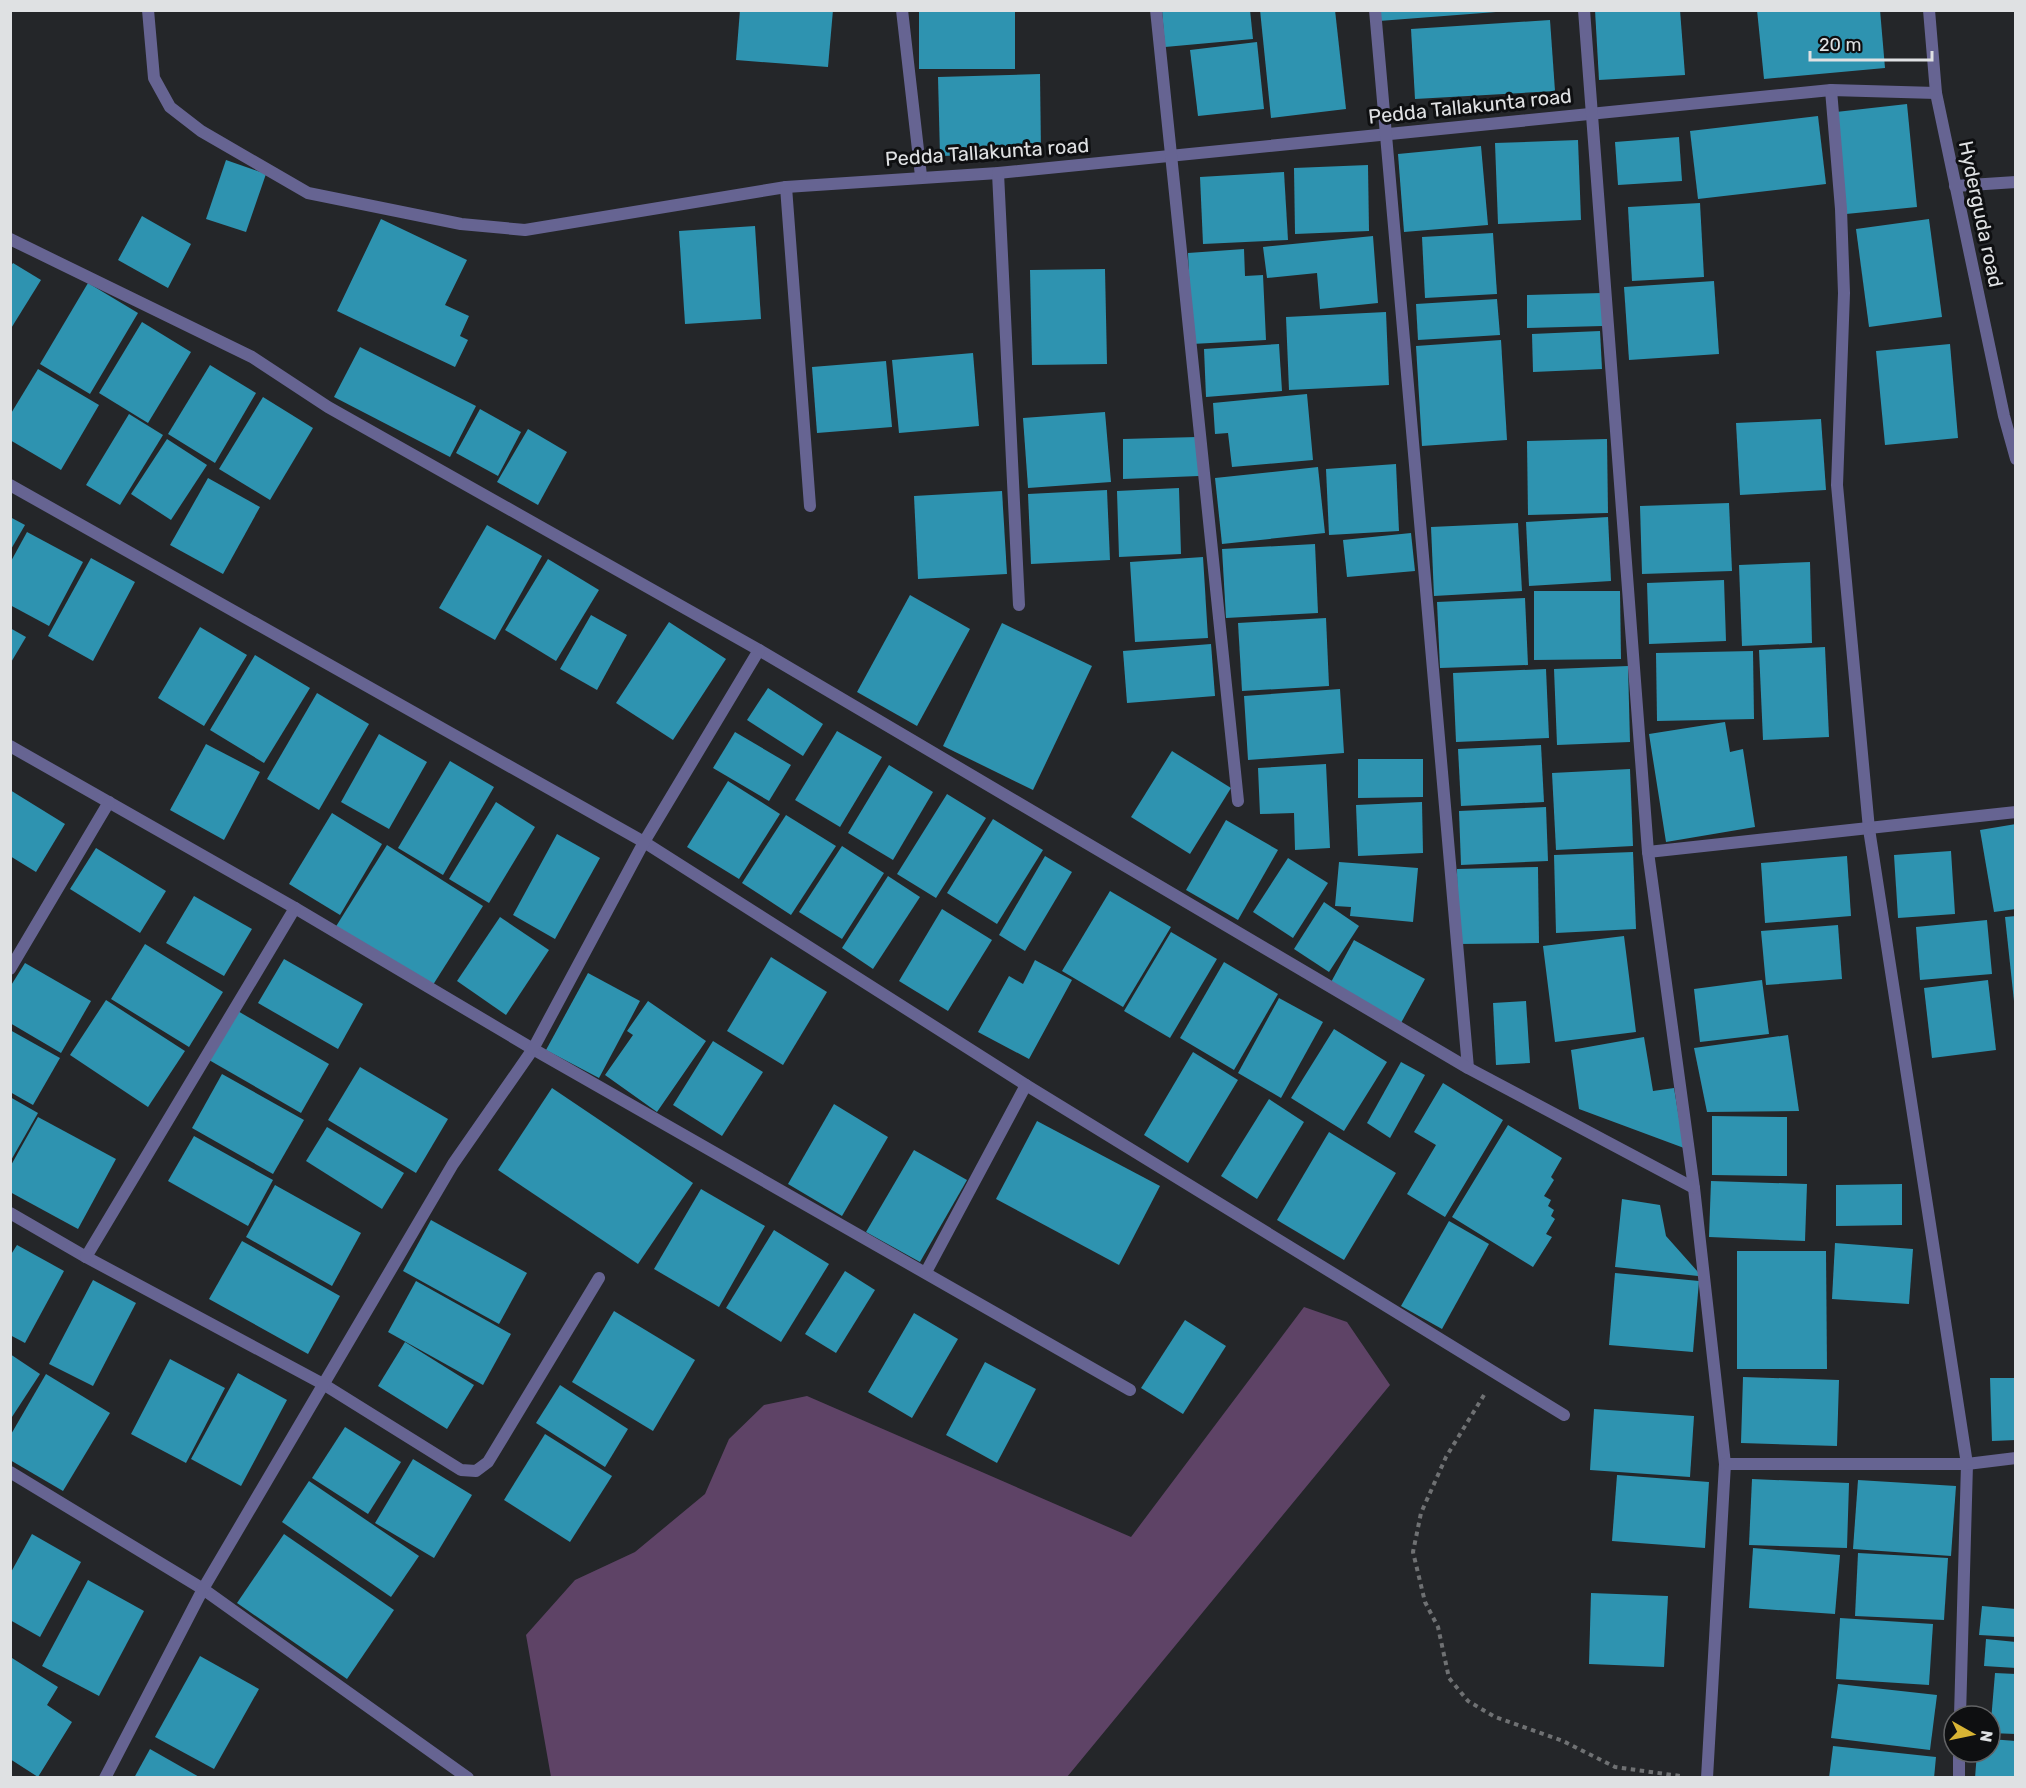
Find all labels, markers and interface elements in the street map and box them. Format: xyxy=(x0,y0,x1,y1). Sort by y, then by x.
scale bar xyxy=(1810,24,1932,62)
text: 20 m xyxy=(1819,34,1861,56)
street label: Pedda Tallakunta road xyxy=(1367,83,1573,129)
street label: Pedda Tallakunta road xyxy=(884,133,1090,171)
street label: Hyderguda road xyxy=(1954,139,2008,289)
north arrow xyxy=(1942,1704,2002,1764)
text: N xyxy=(1976,1729,1997,1743)

